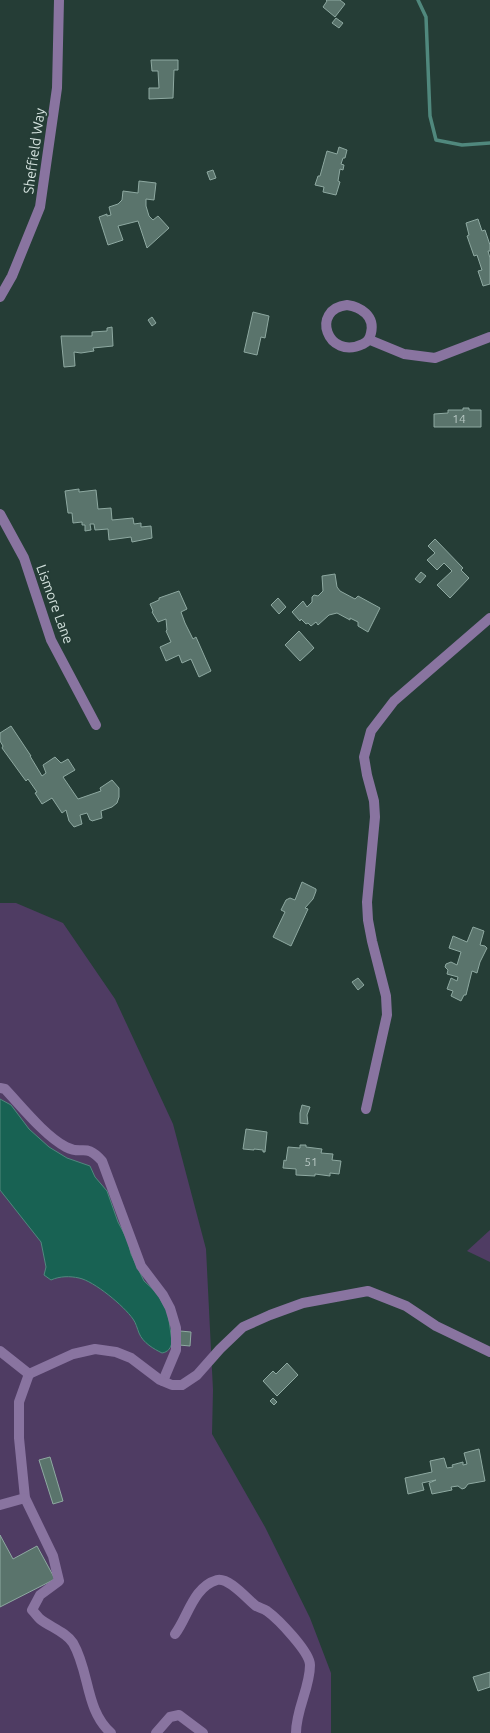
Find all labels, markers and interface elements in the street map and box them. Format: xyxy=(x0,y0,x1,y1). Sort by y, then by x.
street label: Sheffield Way xyxy=(20,107,48,195)
house number: 14 xyxy=(452,412,466,425)
street label: Lismore Lane xyxy=(33,562,77,646)
house number: 51 xyxy=(304,1155,318,1168)

